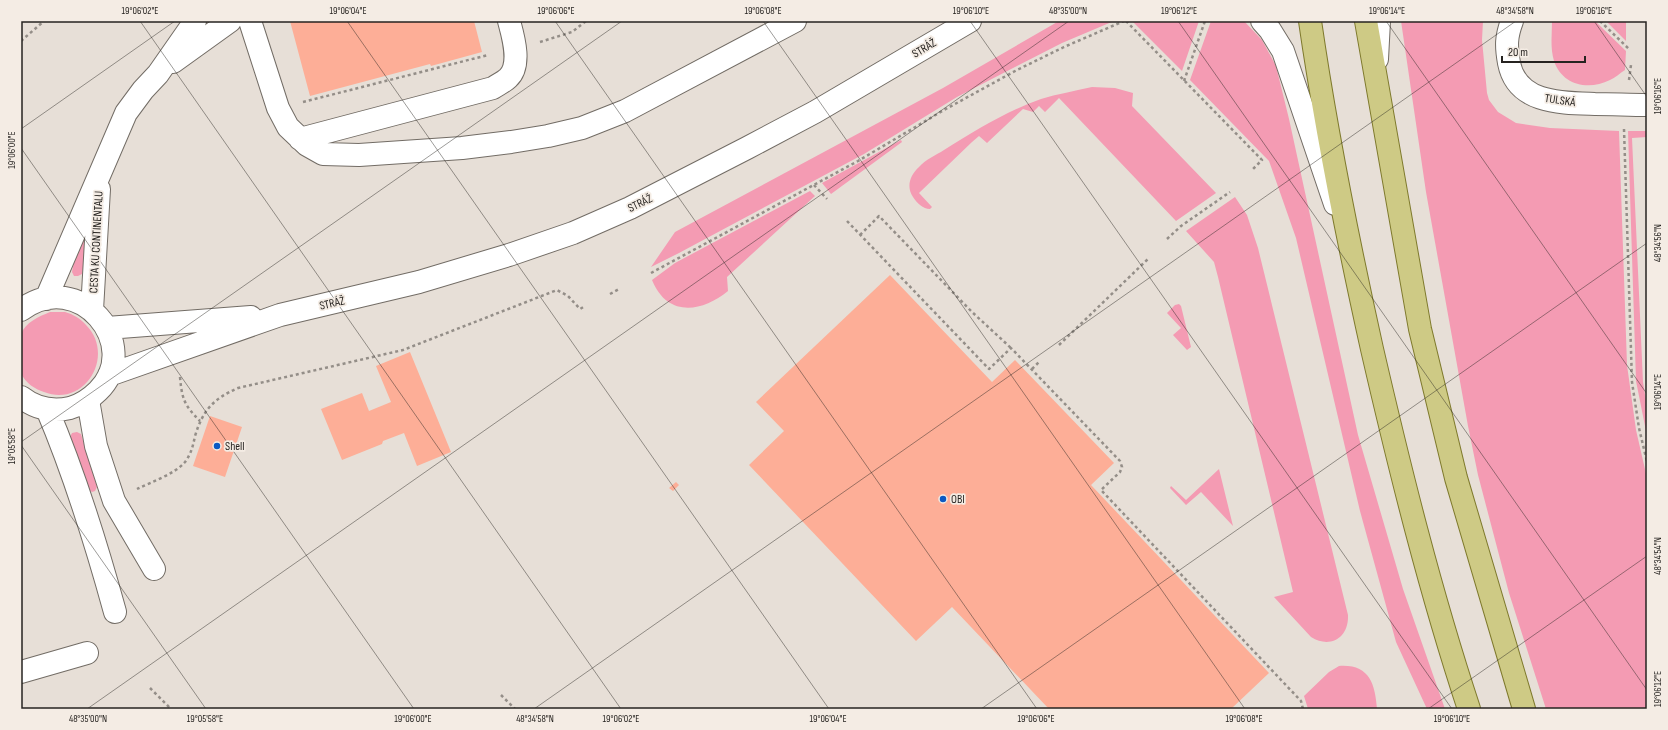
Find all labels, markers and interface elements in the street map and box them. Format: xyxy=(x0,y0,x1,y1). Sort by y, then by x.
text: 19°06'02"E xyxy=(122,5,158,17)
text: 19°06'04"E xyxy=(330,5,367,17)
text: 19°06'06"E xyxy=(537,5,575,17)
text: 19°06'08"E xyxy=(744,5,782,17)
text: 19°06'10"E xyxy=(953,5,989,17)
text: 48°35'00"N xyxy=(1049,5,1087,17)
text: 19°06'12"E xyxy=(1161,5,1197,17)
text: 19°06'14"E xyxy=(1369,5,1405,17)
text: 48°34'58"N xyxy=(1496,5,1534,17)
text: 19°06'16"E xyxy=(1576,5,1612,17)
street label: STRÁŽ xyxy=(909,35,939,61)
scale bar xyxy=(1502,38,1585,64)
text: 20 m xyxy=(1508,45,1528,60)
text: 19°06'16"E xyxy=(1652,78,1664,114)
street label: TULSKÁ xyxy=(1544,91,1577,110)
text: 19°06'00"E xyxy=(6,131,18,169)
street label: CESTA KU CONTINENTALU xyxy=(86,190,107,294)
street label: STRÁŽ xyxy=(625,191,655,216)
text: 48°34'56"N xyxy=(1652,224,1664,262)
street label: STRÁŽ xyxy=(318,293,346,314)
text: 19°06'14"E xyxy=(1652,374,1664,410)
text: 19°05'58"E xyxy=(6,428,18,464)
place label: Shell xyxy=(225,439,245,454)
marker: Shell xyxy=(212,441,222,451)
place label: OBI xyxy=(951,492,965,507)
marker: OBI xyxy=(938,494,948,504)
text: 48°34'54"N xyxy=(1652,537,1664,575)
text: 19°06'12"E xyxy=(1652,671,1664,707)
text: 48°35'00"N xyxy=(69,713,107,725)
text: 19°05'58"E xyxy=(187,713,223,725)
text: 19°06'00"E xyxy=(394,713,432,725)
text: 48°34'58"N xyxy=(516,713,554,725)
text: 19°06'02"E xyxy=(603,713,639,725)
text: 19°06'04"E xyxy=(810,713,847,725)
text: 19°06'06"E xyxy=(1017,713,1055,725)
text: 19°06'08"E xyxy=(1225,713,1263,725)
text: 19°06'10"E xyxy=(1434,713,1470,725)

